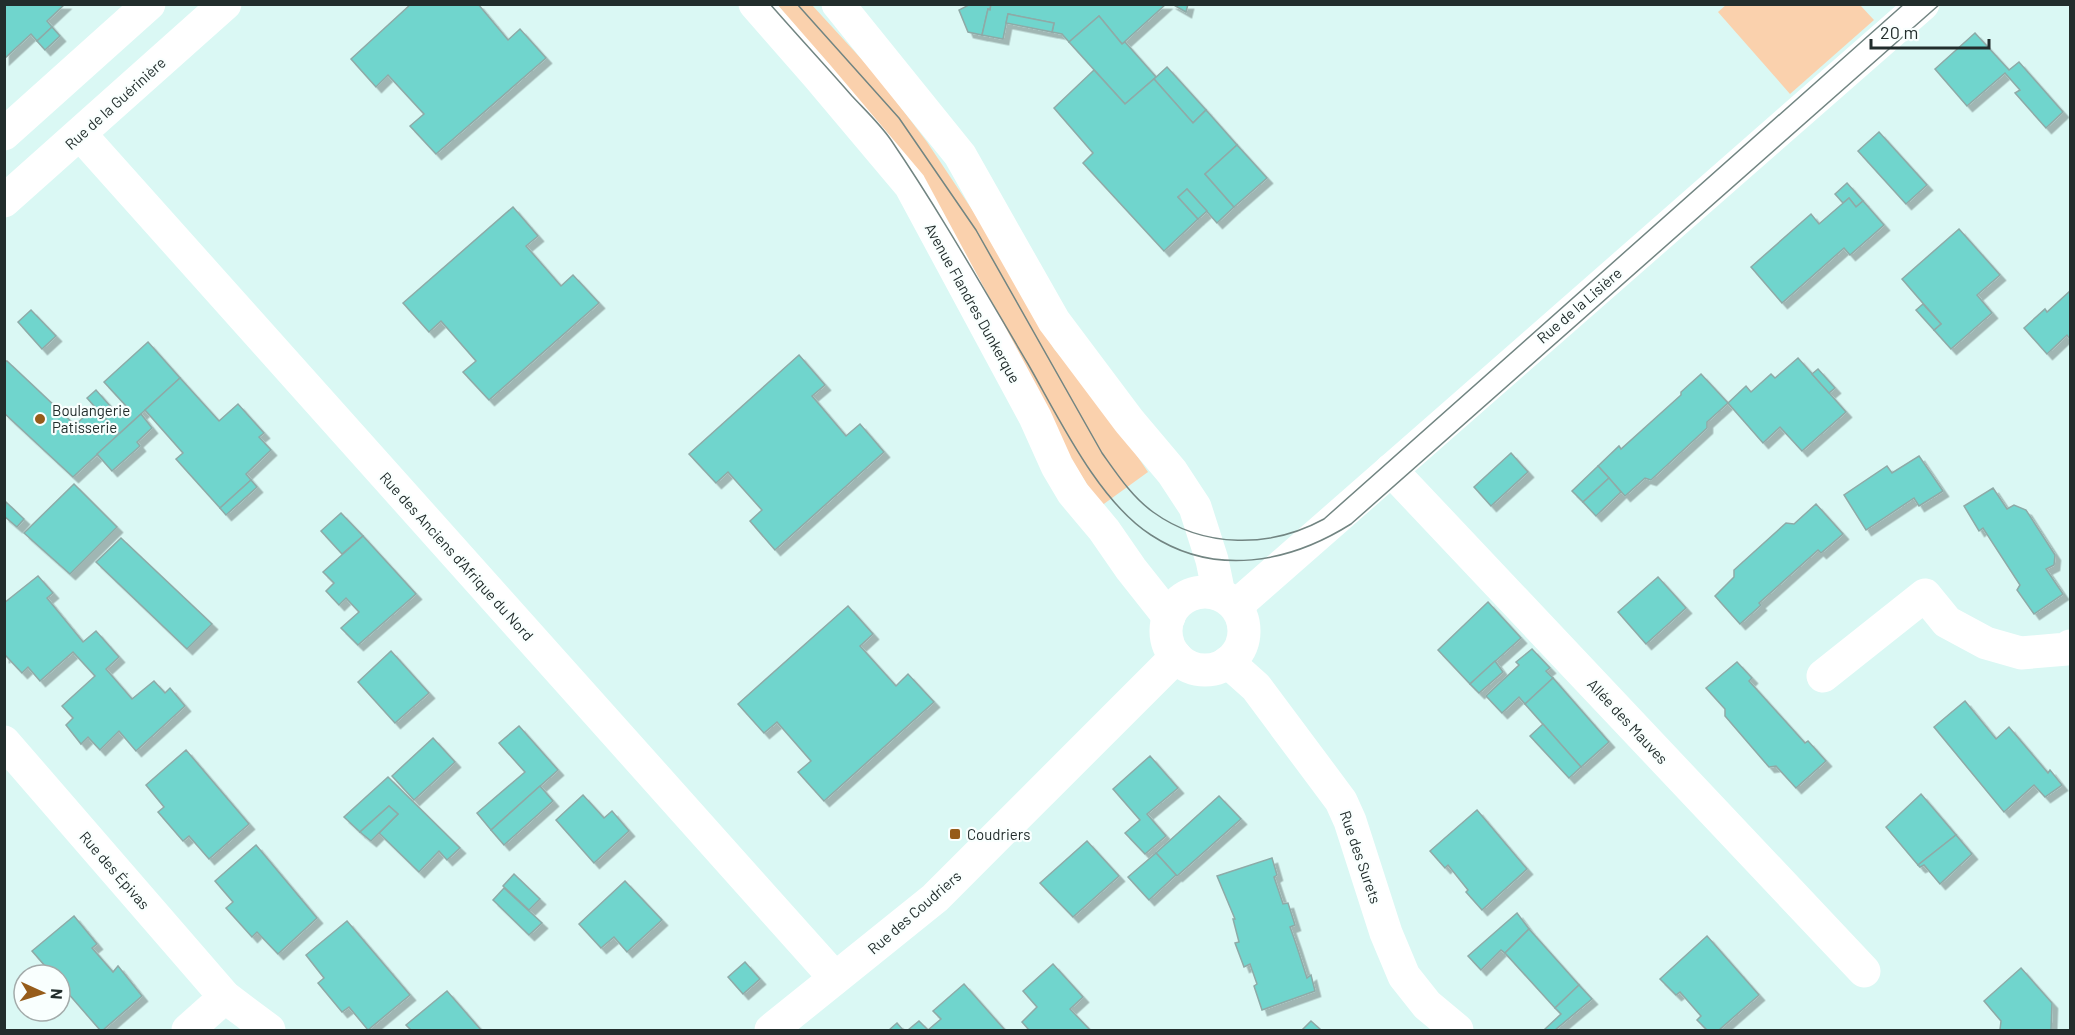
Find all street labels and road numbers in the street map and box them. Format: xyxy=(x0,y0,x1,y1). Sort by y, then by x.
street label: Rue de la Guérinière xyxy=(61,53,169,153)
street label: Avenue Flandres Dunkerque xyxy=(922,220,1024,386)
street label: Rue de la Lisière xyxy=(1533,263,1625,347)
street label: Rue des Anciens d'Afrique du Nord xyxy=(376,468,538,644)
street label: Allée des Mauves xyxy=(1584,675,1672,767)
street label: Rue des Surets xyxy=(1337,808,1385,906)
street label: Rue des Épivas xyxy=(76,827,154,913)
street label: Rue des Coudriers xyxy=(864,867,964,957)

